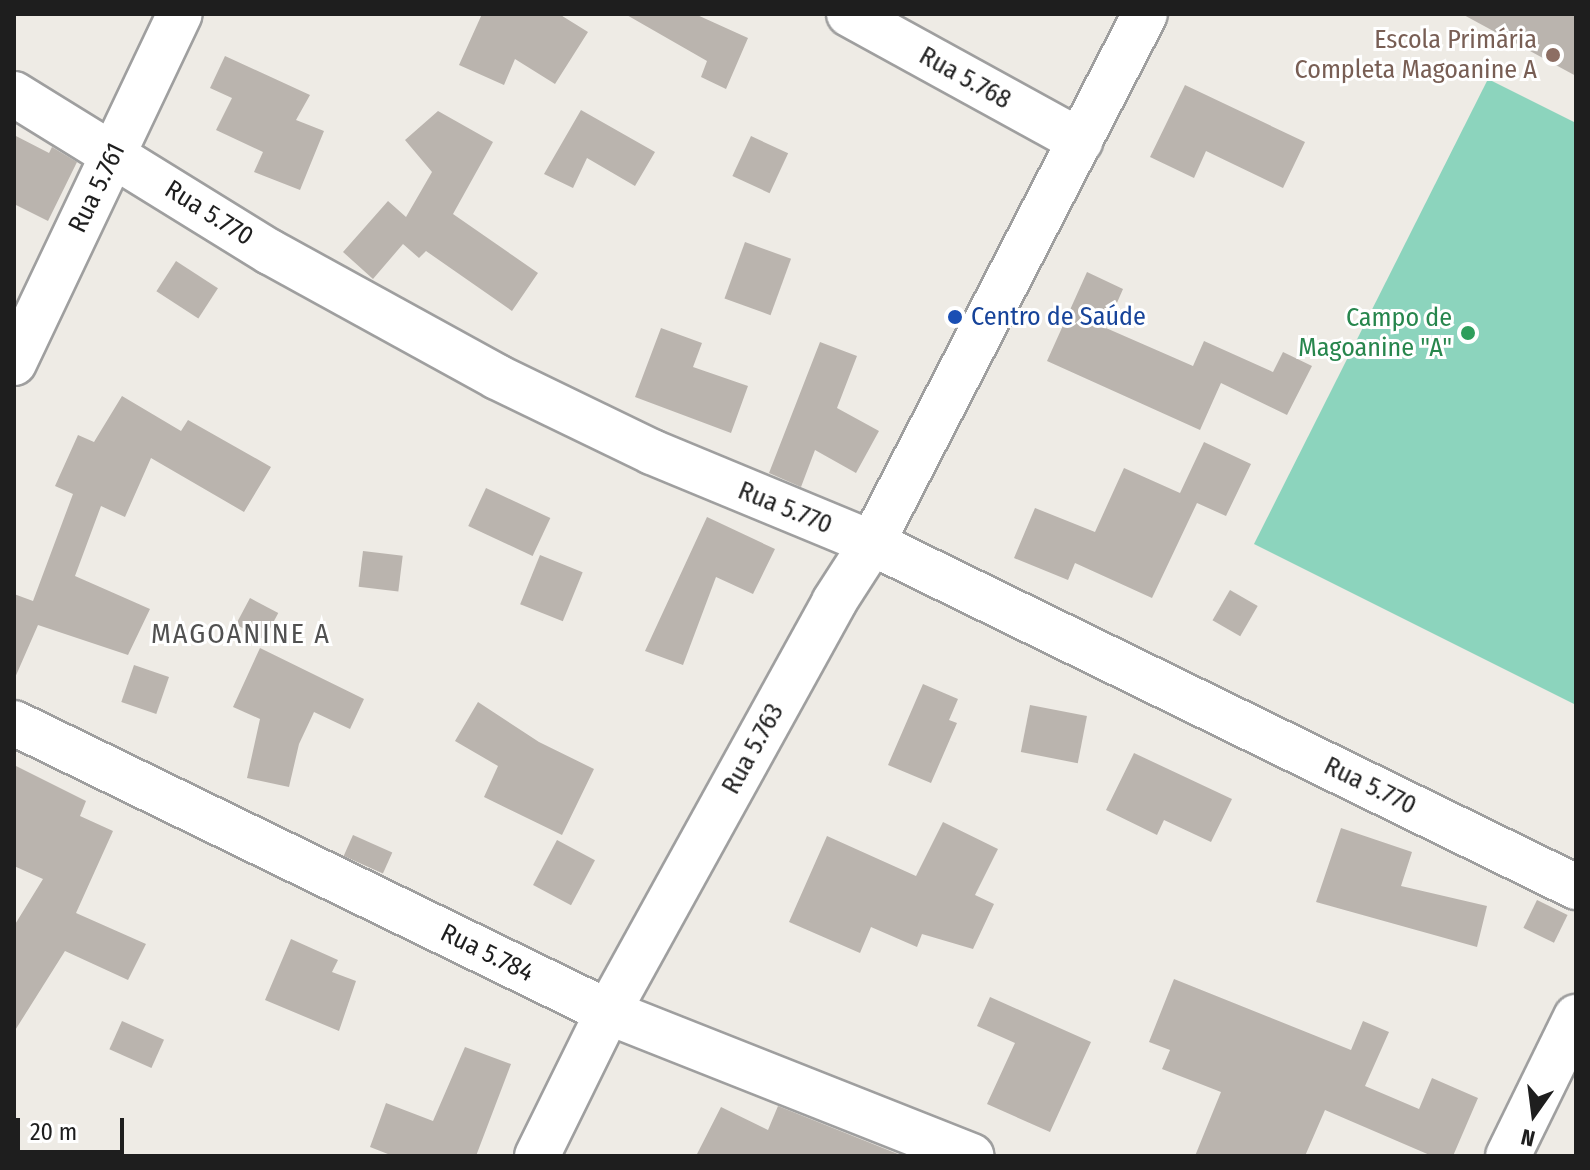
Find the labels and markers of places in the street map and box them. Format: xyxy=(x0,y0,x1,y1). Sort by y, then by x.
place label: Escola Primária Completa Magoanine A xyxy=(1295,24,1537,86)
marker: Escola Primária Completa Magoanine A xyxy=(1544,46,1562,64)
place label: Centro de Saúde xyxy=(971,301,1146,333)
place label: Campo de Magoanine "A" xyxy=(1298,302,1452,364)
marker: Centro de Saúde xyxy=(946,308,964,326)
marker: Campo de Magoanine "A" xyxy=(1459,324,1477,342)

